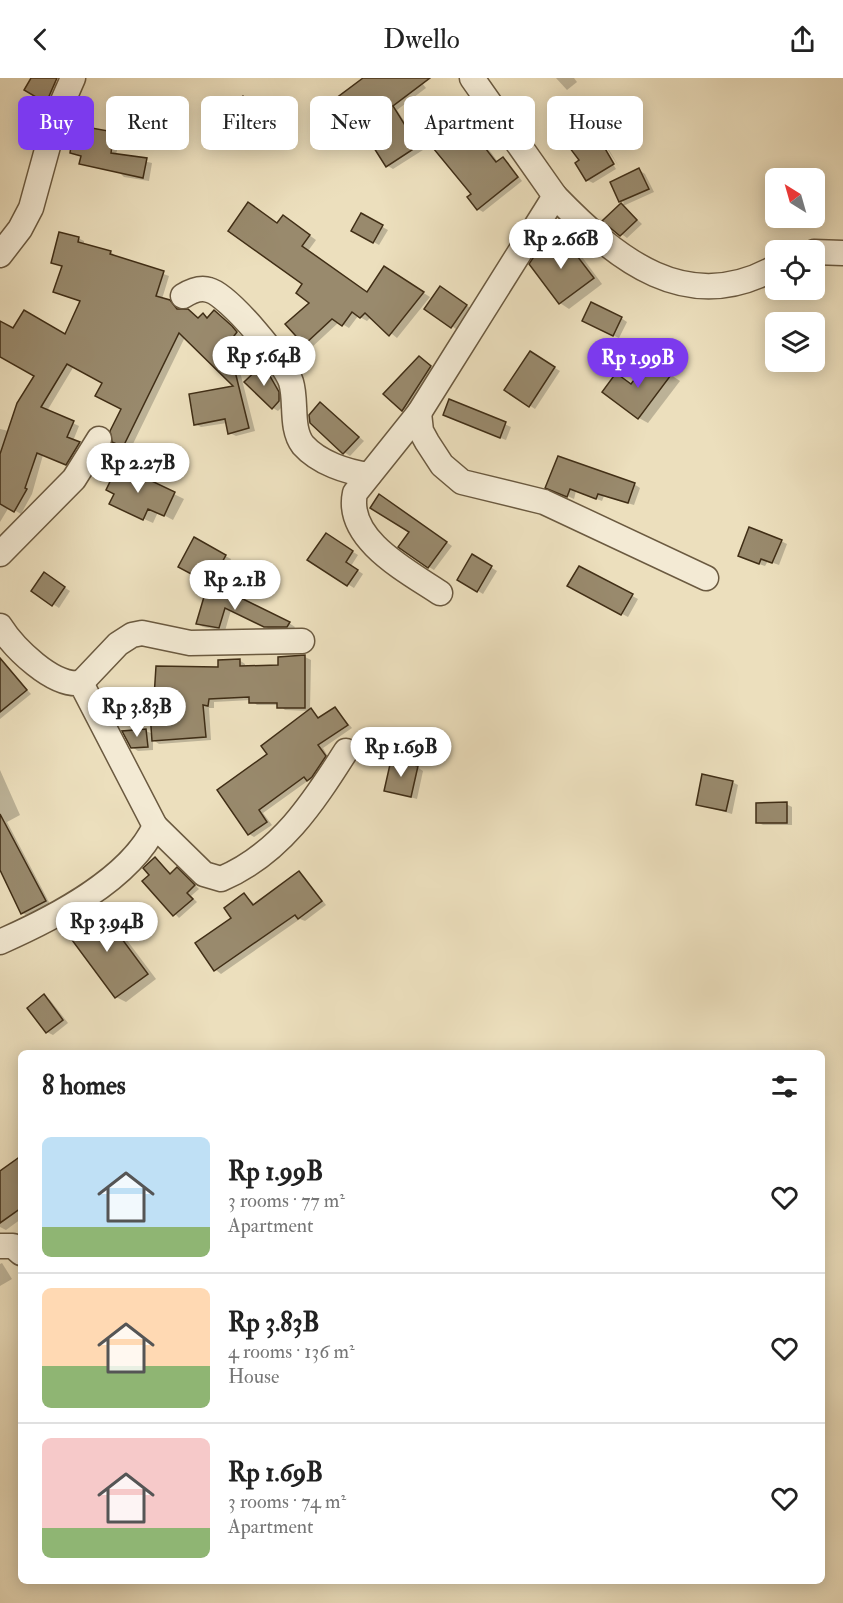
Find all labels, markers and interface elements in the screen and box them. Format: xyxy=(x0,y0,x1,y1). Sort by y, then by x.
icon: back xyxy=(24,23,57,56)
text: Dwello xyxy=(383,23,460,56)
icon: share xyxy=(786,23,819,56)
chip: Buy xyxy=(18,96,94,150)
chip: Rent xyxy=(106,96,189,150)
chip: Filters xyxy=(201,96,298,150)
chip: New xyxy=(310,96,392,150)
chip: Apartment xyxy=(404,96,535,150)
chip: House xyxy=(547,96,643,150)
north arrow xyxy=(765,168,825,228)
map controls xyxy=(765,168,825,372)
pin: Rp 2.66B xyxy=(499,219,623,270)
text: Rp 2.66B xyxy=(523,226,599,251)
button: locate xyxy=(765,240,825,300)
button: layers xyxy=(765,312,825,372)
pin: Rp 5.64B xyxy=(202,336,326,387)
pin: Rp 1.99B xyxy=(576,338,700,389)
text: Rp 5.64B xyxy=(227,343,301,368)
text: Rp 1.99B xyxy=(601,345,675,370)
pin: Rp 2.27B xyxy=(76,443,200,494)
text: Rp 2.27B xyxy=(100,450,176,475)
pin: Rp 2.1B xyxy=(180,560,290,611)
text: Rp 2.1B xyxy=(204,567,266,592)
pin: Rp 3.83B xyxy=(75,687,199,738)
text: Rp 3.83B xyxy=(102,694,172,719)
pin: Rp 1.69B xyxy=(339,727,463,778)
text: Rp 1.69B xyxy=(364,734,438,759)
pin: Rp 3.94B xyxy=(45,902,169,953)
text: Rp 3.94B xyxy=(70,909,144,934)
text: 8 homes xyxy=(42,1070,126,1102)
icon: filters xyxy=(768,1070,801,1103)
text: Rp 1.99B xyxy=(228,1156,323,1188)
icon: home xyxy=(90,1161,162,1233)
icon: heart xyxy=(768,1181,801,1214)
text: 3 rooms · 77 m² xyxy=(228,1188,345,1213)
text: Apartment xyxy=(228,1213,313,1238)
text: Rp 3.83B xyxy=(228,1307,319,1339)
icon: home xyxy=(90,1312,162,1384)
icon: heart xyxy=(768,1332,801,1365)
text: 4 rooms · 136 m² xyxy=(228,1339,355,1364)
text: House xyxy=(228,1364,279,1389)
text: Rp 1.69B xyxy=(228,1457,323,1489)
icon: home xyxy=(90,1462,162,1534)
icon: heart xyxy=(768,1482,801,1515)
text: 3 rooms · 74 m² xyxy=(228,1489,346,1514)
text: Apartment xyxy=(228,1514,313,1539)

